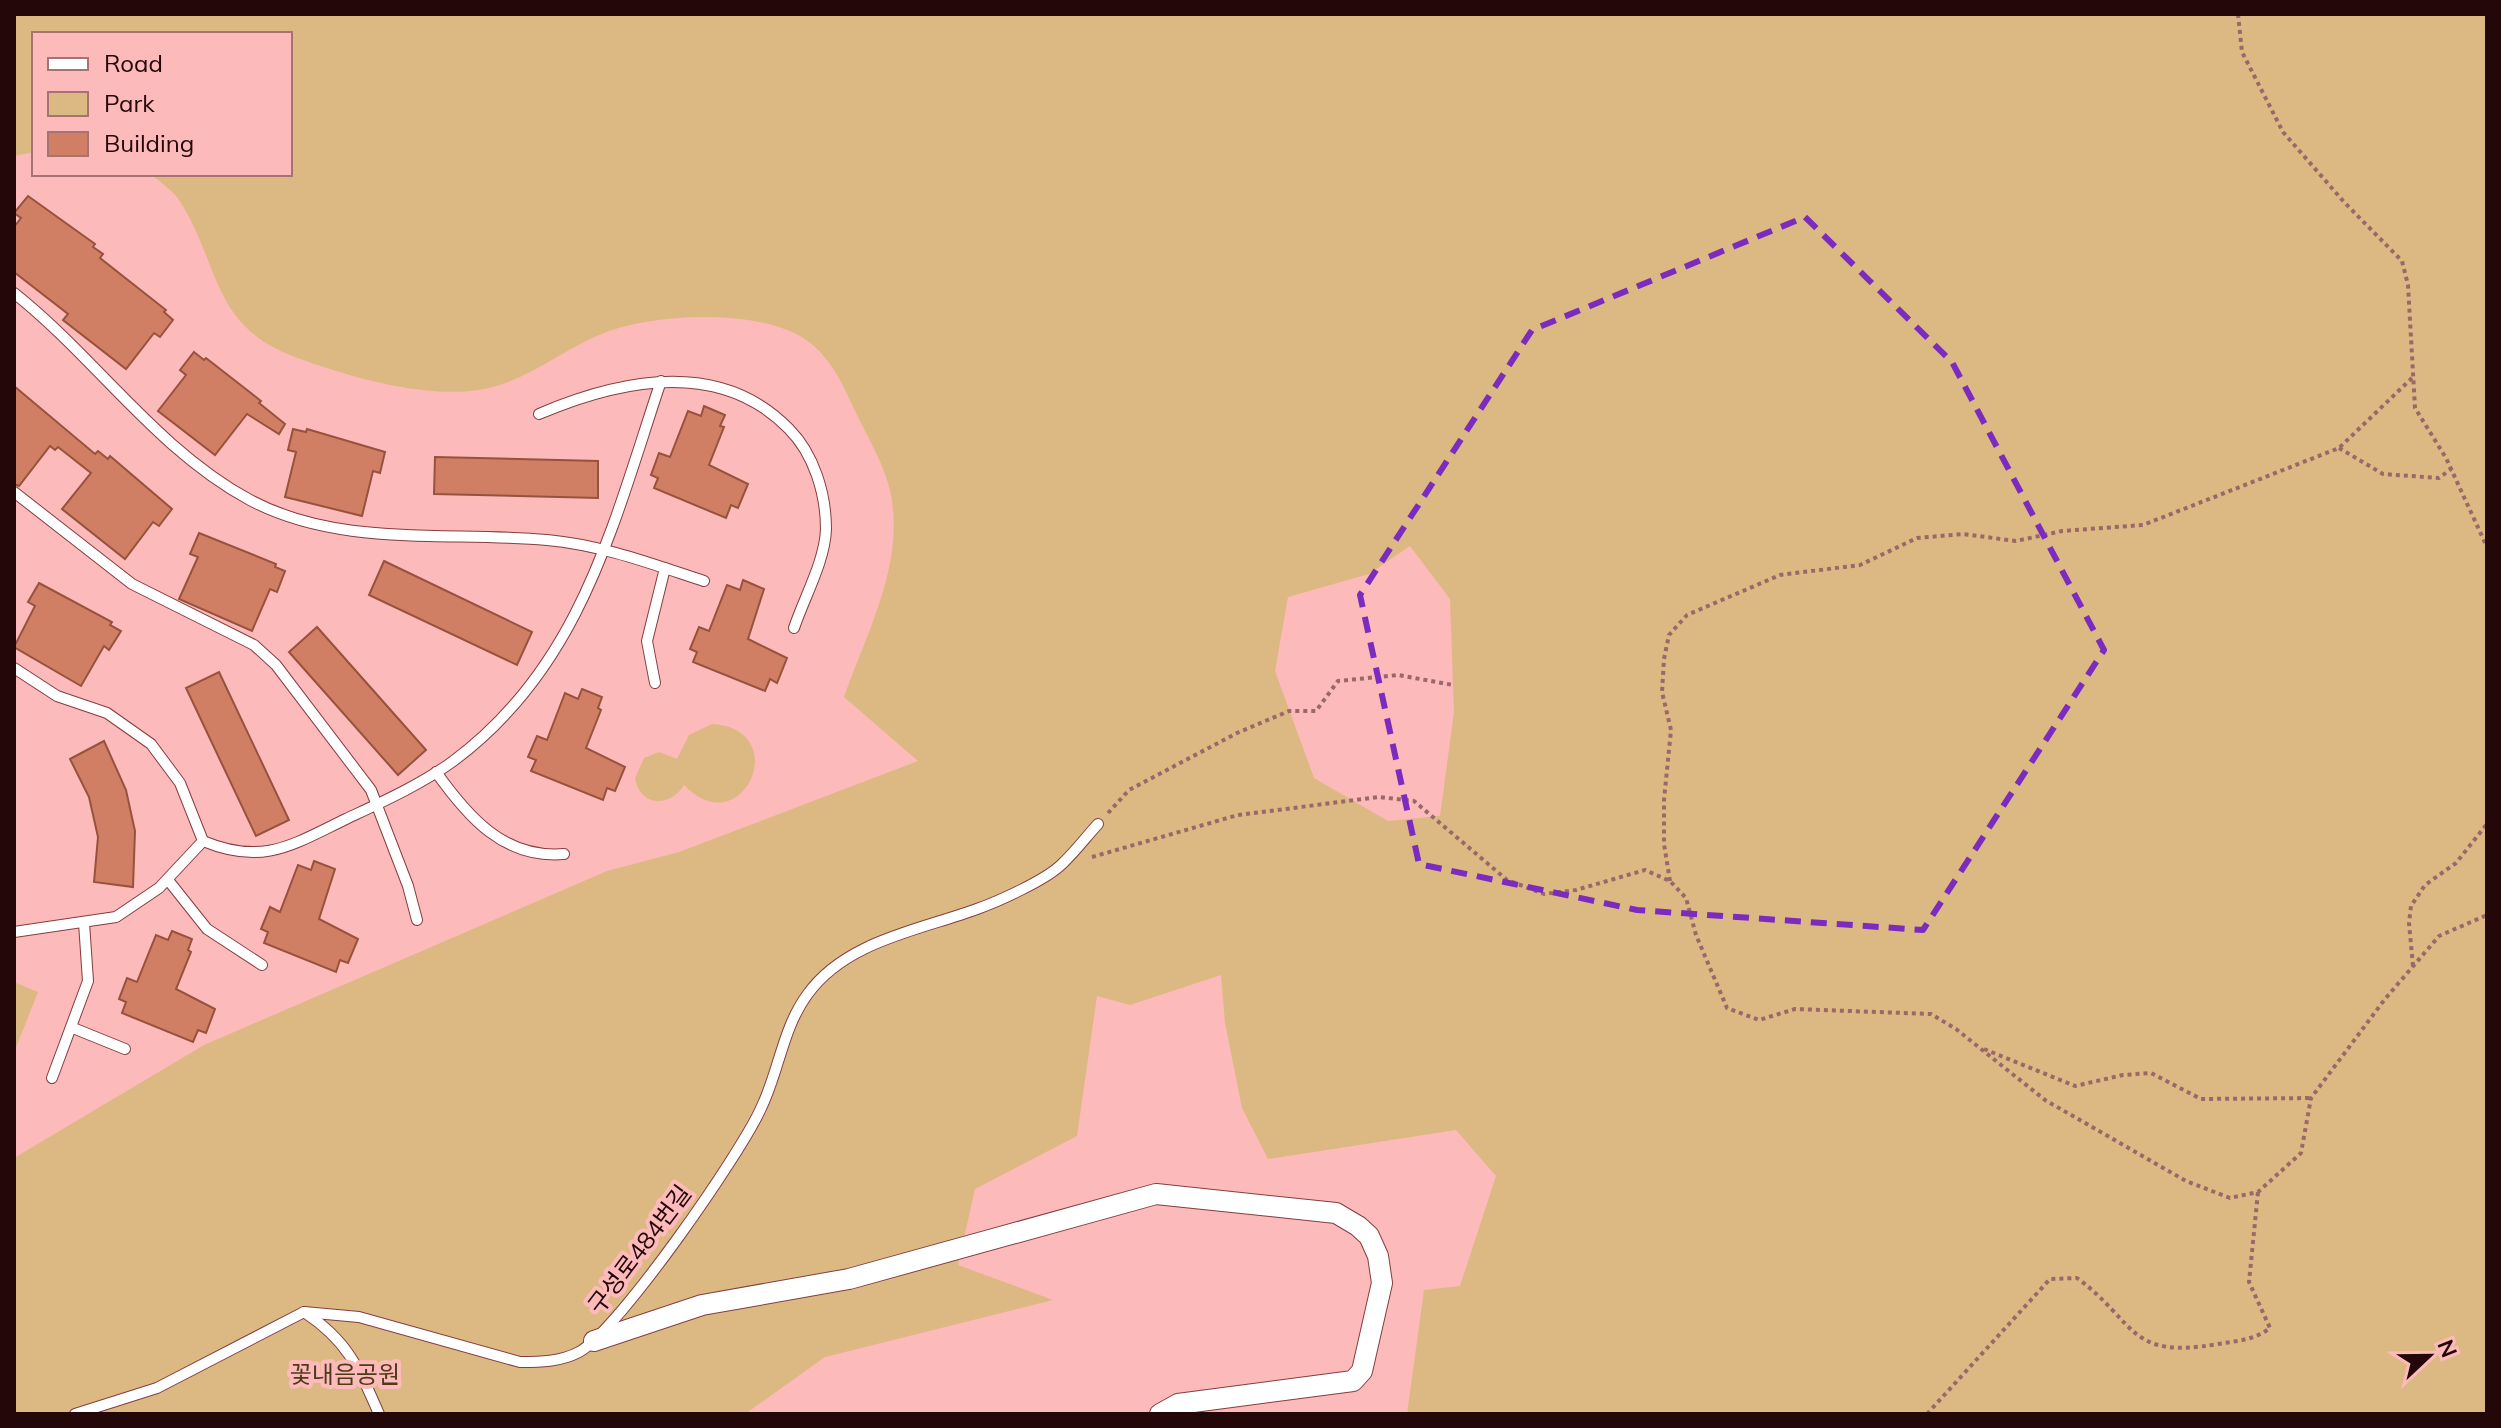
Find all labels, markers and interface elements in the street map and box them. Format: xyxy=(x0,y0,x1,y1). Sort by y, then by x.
legend xyxy=(32,32,292,176)
text: Road xyxy=(104,48,163,78)
text: Park xyxy=(104,88,155,118)
text: Building xyxy=(104,128,194,158)
street label: 구성로484번길 xyxy=(581,1179,697,1319)
north arrow xyxy=(2389,1316,2469,1396)
text: N xyxy=(2431,1336,2464,1361)
park label: 꽃내음공원 xyxy=(290,1359,400,1389)

